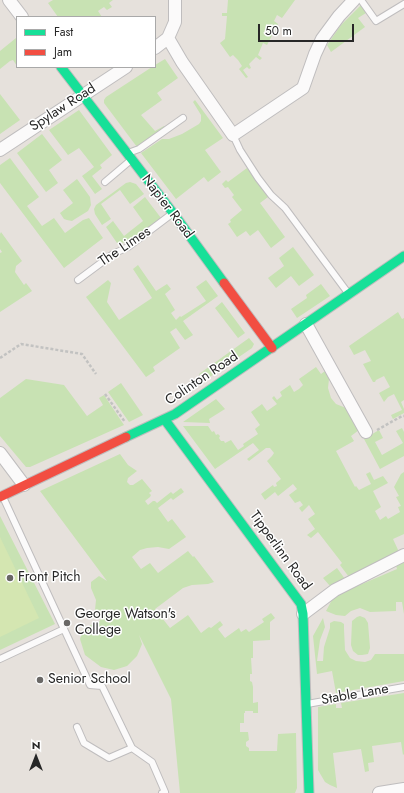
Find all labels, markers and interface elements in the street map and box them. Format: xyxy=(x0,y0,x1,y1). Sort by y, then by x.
legend xyxy=(16,16,156,68)
scale bar xyxy=(260,16,356,42)
text: 50 m xyxy=(265,22,292,40)
text: Fast xyxy=(54,23,73,41)
text: Jam xyxy=(54,43,72,61)
street label: Spylaw Road xyxy=(27,80,99,136)
street label: Napier Road xyxy=(138,172,196,242)
street label: The Limes xyxy=(96,224,154,270)
street label: Colinton Road xyxy=(162,348,242,410)
street label: Tipperlinn Road xyxy=(246,508,314,594)
place label: Front Pitch xyxy=(18,570,81,586)
marker: Front Pitch xyxy=(5,573,15,583)
place label: George Watson's College xyxy=(75,607,176,640)
marker: George Watson's College xyxy=(62,618,72,628)
place label: Senior School xyxy=(48,672,131,688)
marker: Senior School xyxy=(35,675,45,685)
street label: Stable Lane xyxy=(320,681,390,709)
north arrow xyxy=(16,737,56,777)
text: N xyxy=(32,737,40,753)

